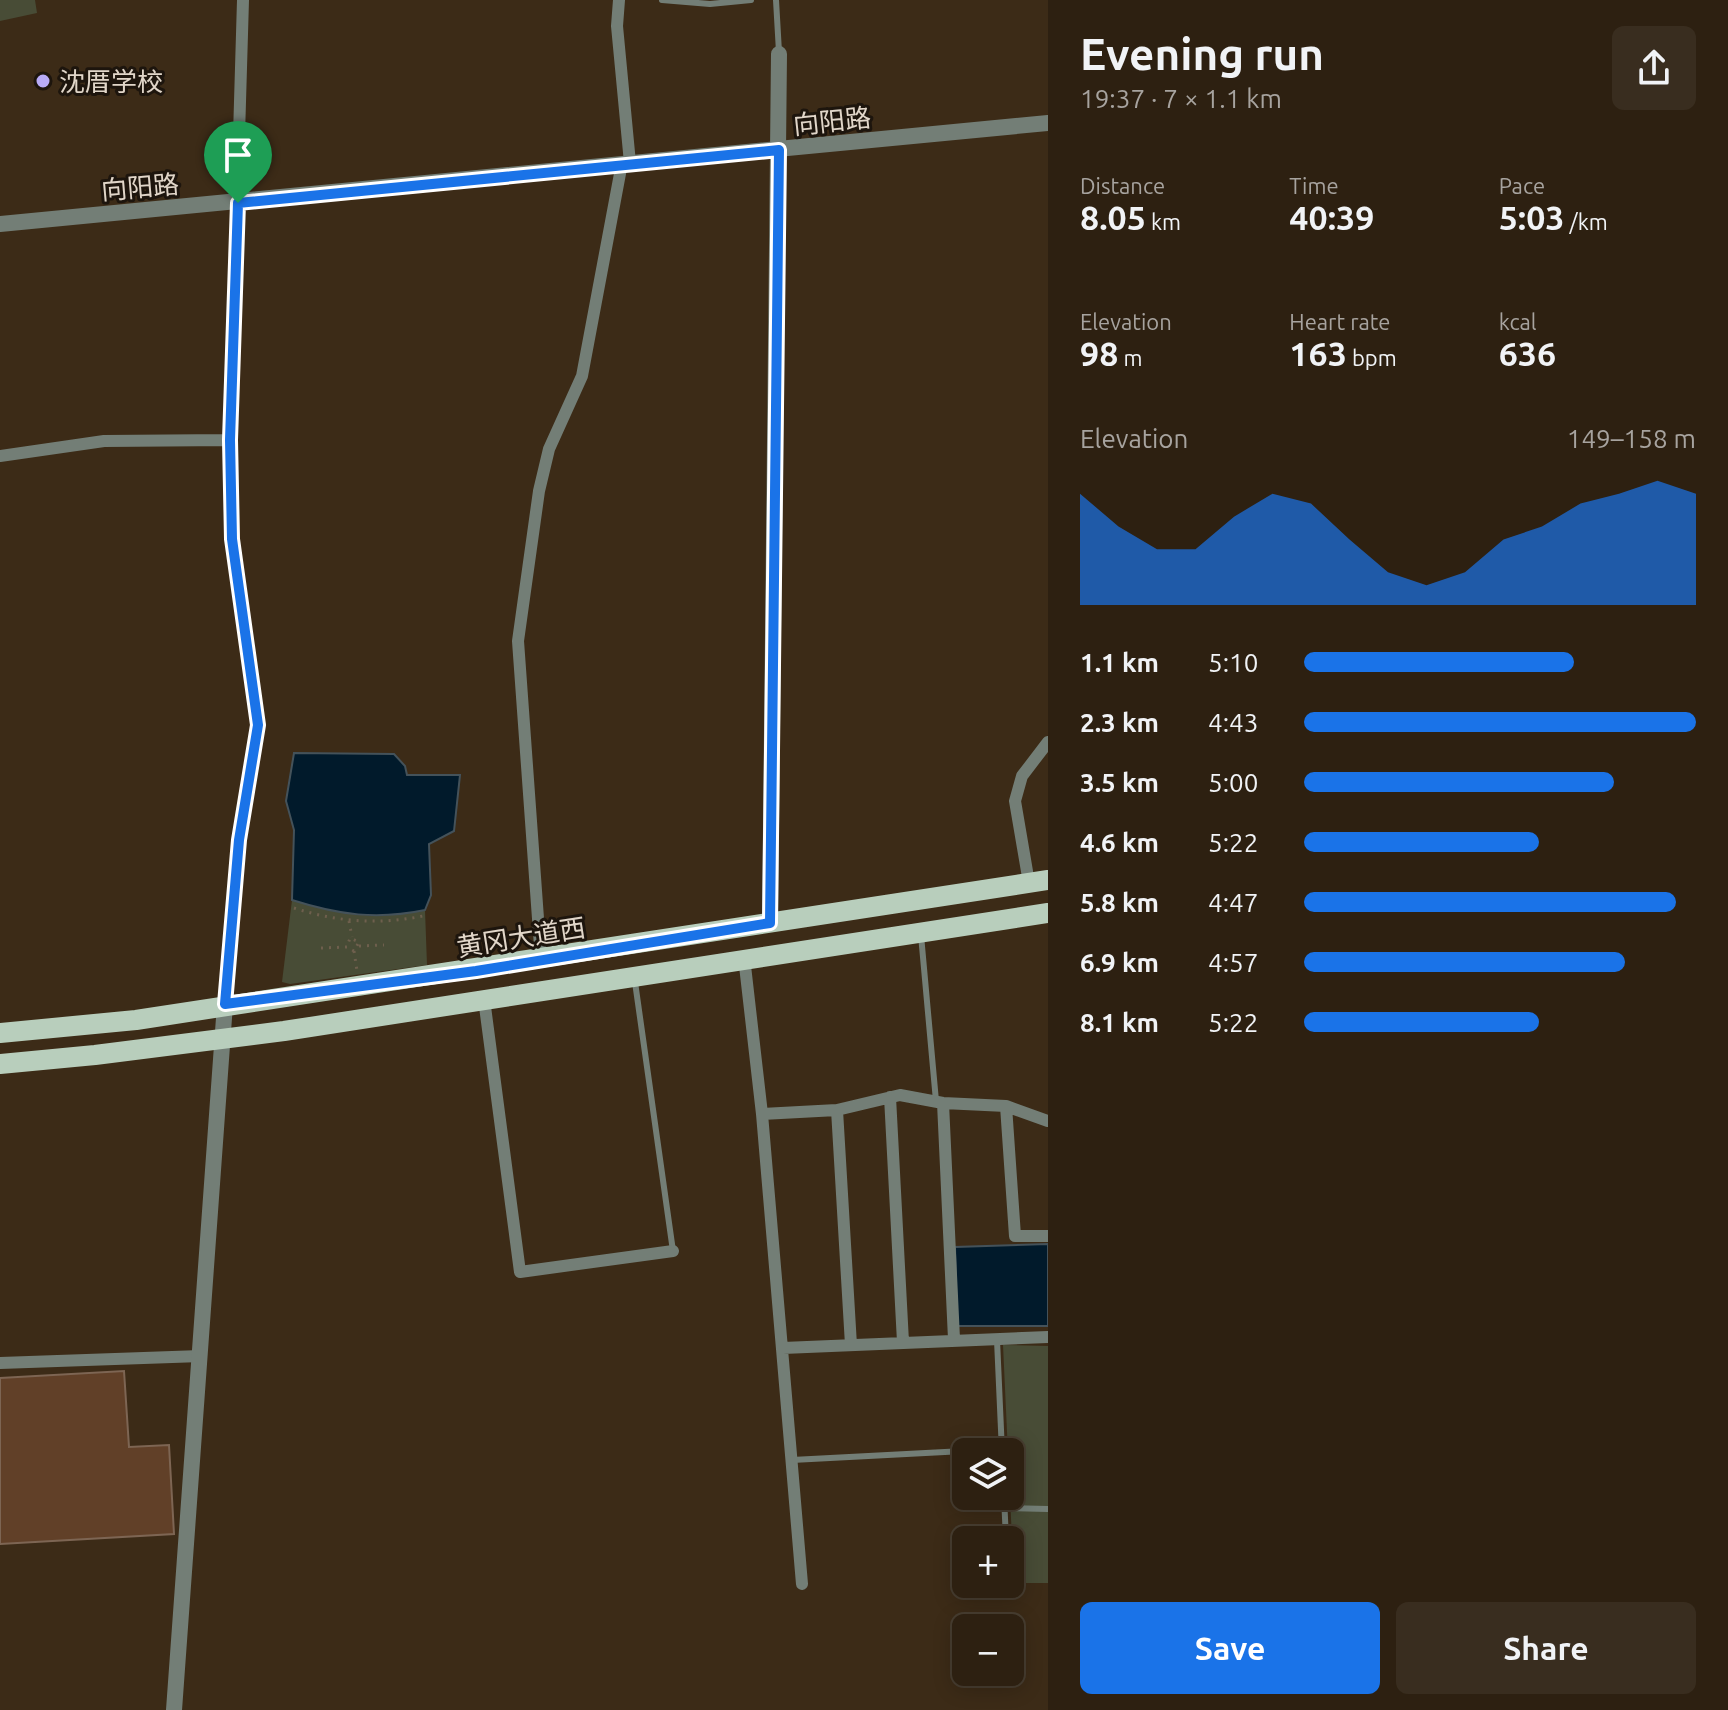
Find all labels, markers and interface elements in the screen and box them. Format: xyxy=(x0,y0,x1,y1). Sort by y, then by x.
button: share xyxy=(1612,26,1696,110)
text: Evening run xyxy=(1080,29,1324,78)
place label: 沈厝学校 xyxy=(59,67,163,96)
marker: 沈厝学校 xyxy=(34,72,52,90)
text: 19:37 · 7 × 1.1 km xyxy=(1080,84,1282,113)
street label: 向阳路 xyxy=(792,103,872,139)
pin xyxy=(204,121,272,203)
icon: arrive xyxy=(216,133,260,177)
street label: 向阳路 xyxy=(100,169,180,205)
text: Distance xyxy=(1080,173,1165,198)
text: Time xyxy=(1289,173,1339,198)
text: Pace xyxy=(1499,173,1545,198)
text: 8.05 xyxy=(1080,198,1146,236)
text: 40:39 xyxy=(1289,198,1374,236)
text: 5:03 xyxy=(1499,198,1565,236)
text: km xyxy=(1146,209,1181,234)
text: /km xyxy=(1565,209,1608,234)
text: Elevation xyxy=(1080,309,1172,334)
text: Heart rate xyxy=(1289,309,1391,334)
text: kcal xyxy=(1499,309,1537,334)
text: 98 xyxy=(1080,334,1118,372)
text: 163 xyxy=(1289,334,1347,372)
text: 636 xyxy=(1499,334,1556,372)
text: m xyxy=(1118,345,1142,370)
text: bpm xyxy=(1347,345,1397,370)
text: Elevation xyxy=(1080,424,1188,453)
text: 149–158 m xyxy=(1567,424,1696,453)
text: 1.1 km xyxy=(1080,648,1159,677)
text: 5:10 xyxy=(1208,648,1258,677)
text: 2.3 km xyxy=(1080,708,1159,737)
text: 4:43 xyxy=(1208,708,1258,737)
text: 3.5 km xyxy=(1080,768,1159,797)
text: 5:00 xyxy=(1208,768,1258,797)
text: 4.6 km xyxy=(1080,828,1159,857)
text: 5:22 xyxy=(1208,828,1258,857)
text: 5.8 km xyxy=(1080,888,1159,917)
text: 4:47 xyxy=(1208,888,1258,917)
street label: 黄冈大道西 xyxy=(455,913,587,961)
text: 6.9 km xyxy=(1080,948,1159,977)
text: 4:57 xyxy=(1208,948,1258,977)
text: 8.1 km xyxy=(1080,1008,1159,1037)
text: 5:22 xyxy=(1208,1008,1258,1037)
map controls xyxy=(952,1438,1024,1686)
button: layers xyxy=(952,1438,1024,1510)
button: + xyxy=(952,1526,1024,1598)
button: Save xyxy=(1080,1602,1380,1694)
button: Share xyxy=(1396,1602,1696,1694)
button: − xyxy=(952,1614,1024,1686)

